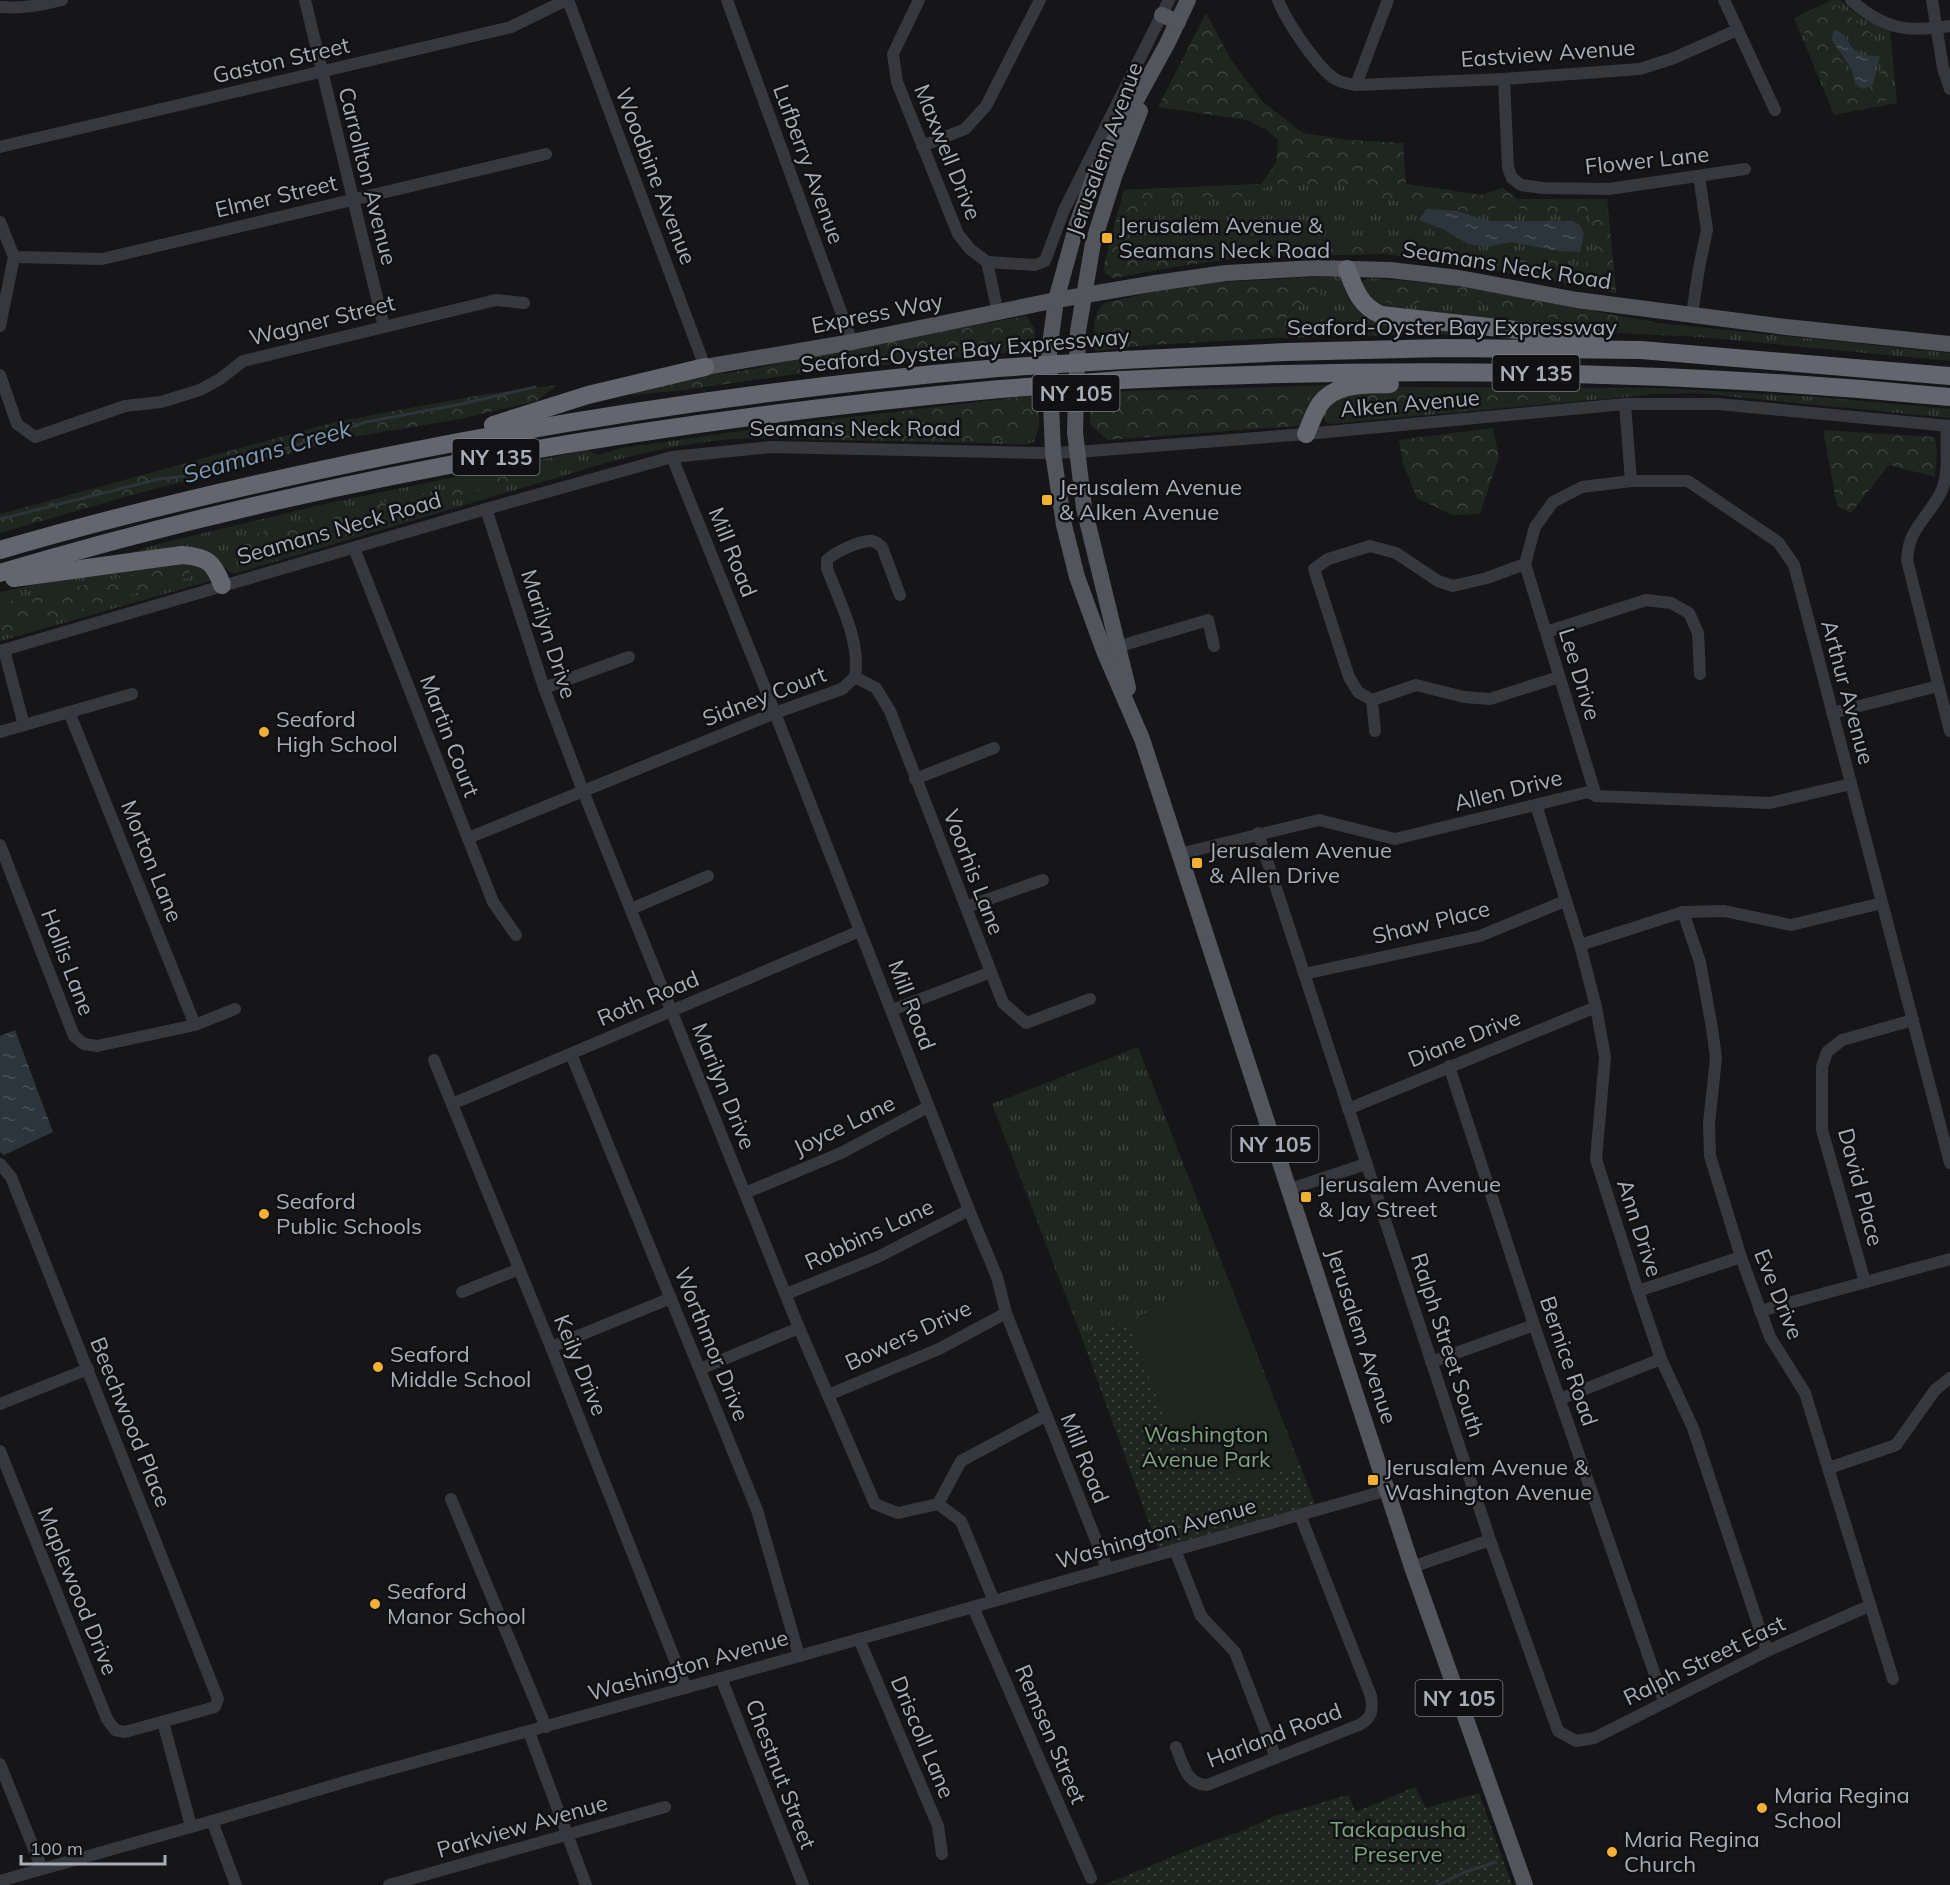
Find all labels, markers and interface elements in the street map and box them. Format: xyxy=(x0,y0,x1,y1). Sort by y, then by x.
street label: Gaston Street xyxy=(210,31,353,89)
street label: Eastview Avenue xyxy=(1460,33,1636,73)
street label: Jerusalem Avenue xyxy=(1060,58,1148,240)
street label: Lufberry Avenue xyxy=(767,80,851,248)
street label: Maxwell Drive xyxy=(908,80,988,224)
street label: Carrollton Avenue xyxy=(332,84,404,268)
street label: Woodbine Avenue xyxy=(609,84,703,268)
street label: Flower Lane xyxy=(1584,140,1710,180)
street label: Elmer Street xyxy=(212,168,340,224)
place label: Jerusalem Avenue & Seamans Neck Road xyxy=(1119,211,1330,264)
marker: Jerusalem Avenue & Seamans Neck Road xyxy=(1100,231,1114,245)
street label: Seamans Neck Road xyxy=(1400,235,1614,295)
street label: Express Way xyxy=(809,286,945,339)
street label: Wagner Street xyxy=(246,288,398,352)
street label: Seaford-Oyster Bay Expressway xyxy=(1287,313,1617,341)
street label: Seaford-Oyster Bay Expressway xyxy=(799,322,1131,378)
road number: NY 135 xyxy=(1492,355,1580,391)
road number: NY 105 xyxy=(1032,375,1120,411)
street label: Alken Avenue xyxy=(1339,383,1481,423)
water label: Seamans Creek xyxy=(179,412,355,489)
street label: Seamans Neck Road xyxy=(749,414,961,442)
road number: NY 135 xyxy=(452,439,540,475)
place label: Jerusalem Avenue & Alken Avenue xyxy=(1059,473,1242,526)
street label: Seamans Neck Road xyxy=(234,485,444,571)
marker: Jerusalem Avenue & Alken Avenue xyxy=(1040,493,1054,507)
street label: Mill Road xyxy=(702,503,764,601)
street label: Marilyn Drive xyxy=(515,566,583,702)
street label: Arthur Avenue xyxy=(1815,617,1881,767)
street label: Lee Drive xyxy=(1553,625,1607,723)
street label: Sidney Court xyxy=(698,660,830,732)
street label: Martin Court xyxy=(414,671,486,801)
place label: Seaford High School xyxy=(276,705,398,758)
marker: Seaford High School xyxy=(257,725,271,739)
street label: Allen Drive xyxy=(1451,763,1565,817)
street label: Morton Lane xyxy=(115,796,189,926)
street label: Voorhis Lane xyxy=(937,805,1011,939)
place label: Jerusalem Avenue & Allen Drive xyxy=(1209,836,1392,889)
marker: Jerusalem Avenue & Allen Drive xyxy=(1190,856,1204,870)
street label: Shaw Place xyxy=(1369,894,1493,950)
street label: Hollis Lane xyxy=(35,905,101,1019)
street label: Mill Road xyxy=(882,956,942,1054)
street label: Roth Road xyxy=(593,964,703,1032)
street label: Diane Drive xyxy=(1404,1003,1524,1073)
street label: Marilyn Drive xyxy=(686,1019,762,1153)
street label: Joyce Lane xyxy=(789,1088,899,1162)
street label: David Place xyxy=(1832,1125,1890,1249)
road number: NY 105 xyxy=(1232,1126,1318,1162)
place label: Jerusalem Avenue & Jay Street xyxy=(1318,1170,1501,1223)
street label: Ann Drive xyxy=(1611,1176,1669,1280)
place label: Seaford Public Schools xyxy=(276,1187,422,1240)
marker: Jerusalem Avenue & Jay Street xyxy=(1299,1190,1313,1204)
street label: Robbins Lane xyxy=(800,1192,938,1276)
marker: Seaford Public Schools xyxy=(257,1207,271,1221)
street label: Jerusalem Avenue xyxy=(1320,1245,1404,1427)
street label: Eve Drive xyxy=(1748,1245,1810,1343)
street label: Ralph Street South xyxy=(1405,1250,1491,1440)
street label: Worthmor Drive xyxy=(668,1263,756,1425)
street label: Bernice Road xyxy=(1534,1292,1604,1430)
street label: Bowers Drive xyxy=(840,1294,976,1376)
street label: Keily Drive xyxy=(548,1310,614,1420)
street label: Beechwood Place xyxy=(84,1333,178,1511)
place label: Seaford Middle School xyxy=(390,1340,531,1393)
marker: Seaford Middle School xyxy=(371,1360,385,1374)
street label: Mill Road xyxy=(1054,1409,1116,1507)
park label: Washington Avenue Park xyxy=(1142,1420,1271,1473)
place label: Jerusalem Avenue & Washington Avenue xyxy=(1385,1453,1592,1506)
marker: Jerusalem Avenue & Washington Avenue xyxy=(1366,1473,1380,1487)
street label: Washington Avenue xyxy=(1053,1491,1259,1575)
street label: Maplewood Drive xyxy=(32,1503,124,1679)
place label: Seaford Manor School xyxy=(387,1577,526,1630)
marker: Seaford Manor School xyxy=(368,1597,382,1611)
street label: Ralph Street East xyxy=(1619,1609,1790,1711)
street label: Washington Avenue xyxy=(585,1623,791,1707)
street label: Remsen Street xyxy=(1009,1660,1093,1808)
street label: Driscoll Lane xyxy=(885,1672,961,1802)
road number: NY 105 xyxy=(1416,1680,1502,1716)
street label: Chestnut Street xyxy=(740,1695,823,1853)
street label: Harland Road xyxy=(1203,1696,1345,1774)
place label: Maria Regina School xyxy=(1774,1781,1910,1834)
street label: Parkview Avenue xyxy=(433,1788,611,1864)
marker: Maria Regina School xyxy=(1755,1801,1769,1815)
park label: Tackapausha Preserve xyxy=(1330,1815,1466,1868)
place label: Maria Regina Church xyxy=(1624,1825,1760,1878)
scale bar xyxy=(21,1828,165,1866)
text: 100 m xyxy=(30,1837,83,1860)
marker: Maria Regina Church xyxy=(1605,1845,1619,1859)

